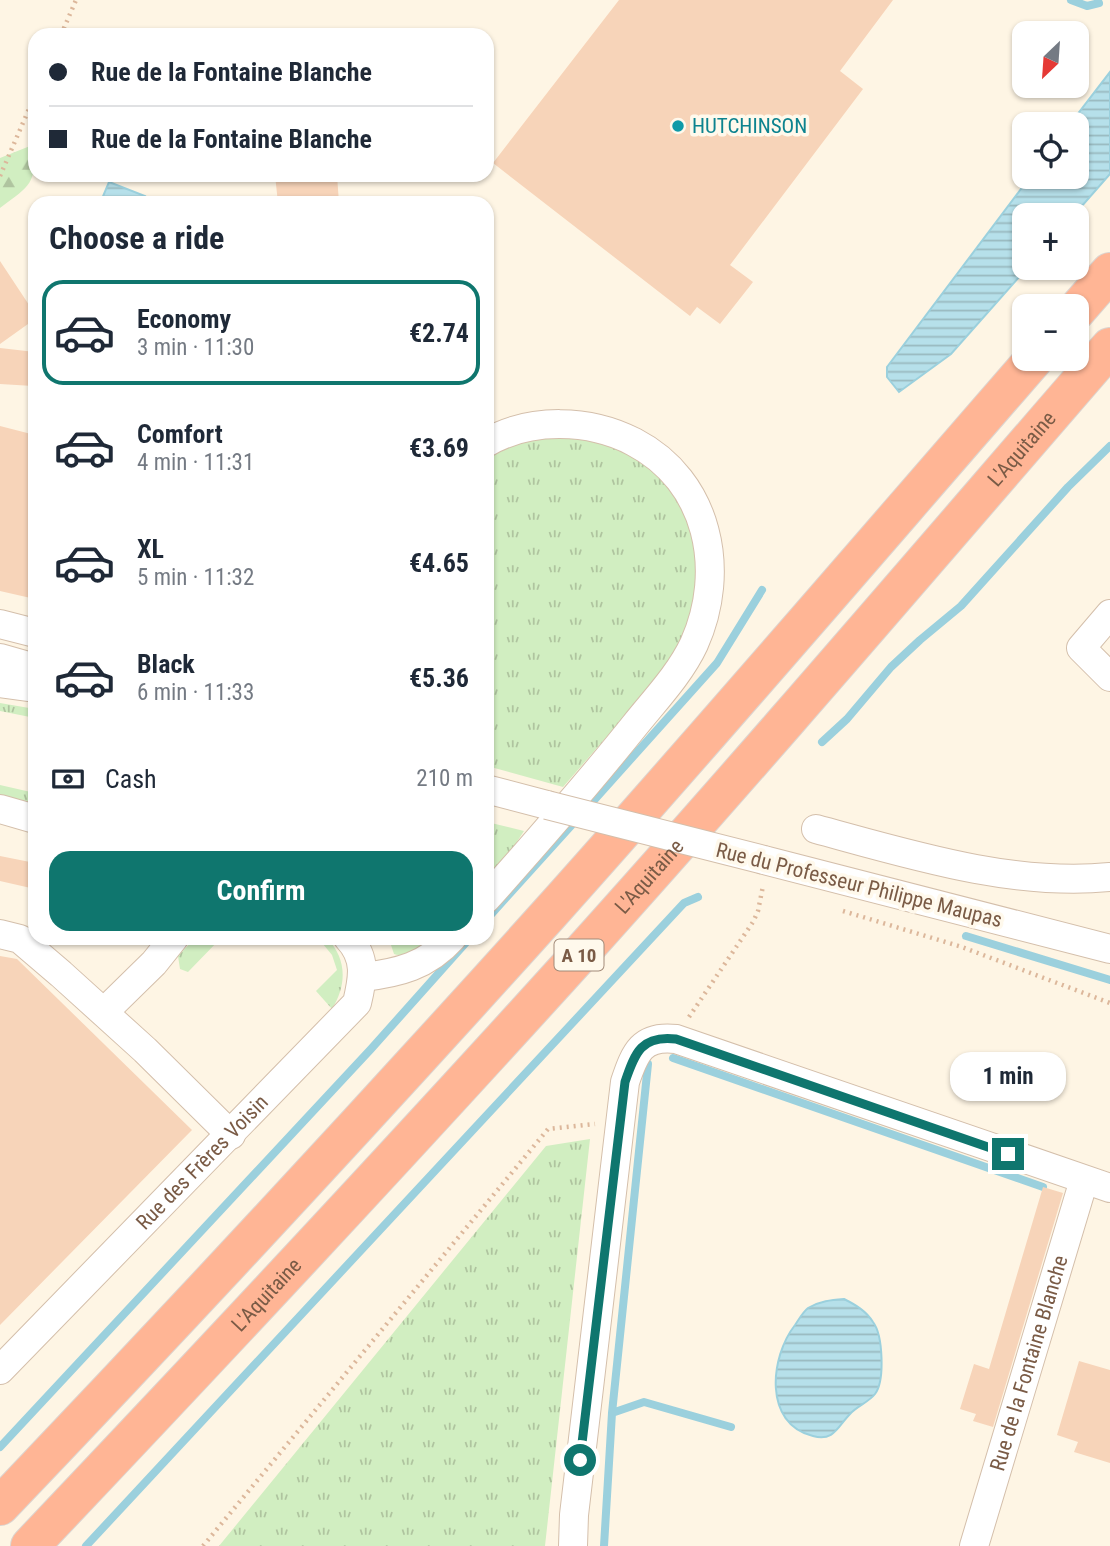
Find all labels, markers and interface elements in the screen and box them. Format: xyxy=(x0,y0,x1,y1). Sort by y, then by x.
north arrow xyxy=(1012,21,1088,98)
map controls xyxy=(1012,21,1089,371)
text: Rue de la Fontaine Blanche xyxy=(91,57,372,87)
button: locate xyxy=(1012,112,1089,189)
place label: HUTCHINSON xyxy=(692,114,807,138)
marker: HUTCHINSON xyxy=(670,118,686,134)
text: Rue de la Fontaine Blanche xyxy=(91,124,372,154)
button: + xyxy=(1012,203,1089,280)
text: Choose a ride xyxy=(49,219,224,257)
button: − xyxy=(1012,294,1089,371)
icon: car xyxy=(53,301,116,364)
text: Economy xyxy=(137,304,231,334)
text: €2.74 xyxy=(409,318,469,348)
text: 3 min · 11:30 xyxy=(137,334,254,361)
street label: L'Aquitaine xyxy=(983,407,1061,491)
icon: car xyxy=(53,416,116,479)
text: Comfort xyxy=(137,419,223,449)
text: €3.69 xyxy=(409,433,469,463)
text: 4 min · 11:31 xyxy=(137,449,254,476)
icon: car xyxy=(53,531,116,594)
text: XL xyxy=(137,534,164,564)
text: €4.65 xyxy=(409,548,469,578)
text: 5 min · 11:32 xyxy=(137,564,254,591)
icon: car xyxy=(53,646,116,709)
text: Black xyxy=(137,649,195,679)
text: €5.36 xyxy=(409,663,469,693)
text: 6 min · 11:33 xyxy=(137,679,254,706)
icon: cash xyxy=(49,760,87,798)
text: Cash xyxy=(105,764,157,794)
text: 210 m xyxy=(416,765,473,792)
street label: L'Aquitaine xyxy=(610,834,689,919)
street label: Rue du Professeur Philippe Maupas xyxy=(713,838,1005,932)
button: Confirm xyxy=(49,851,473,931)
road number: A 10 xyxy=(554,939,604,970)
callout: 1 min xyxy=(950,1052,1066,1102)
text: 1 min xyxy=(982,1063,1034,1090)
street label: Rue des Frères Voisin xyxy=(131,1090,273,1234)
route end xyxy=(992,1138,1024,1170)
street label: Rue de la Fontaine Blanche xyxy=(985,1252,1073,1474)
street label: L'Aquitaine xyxy=(227,1253,307,1336)
route start xyxy=(564,1444,596,1476)

